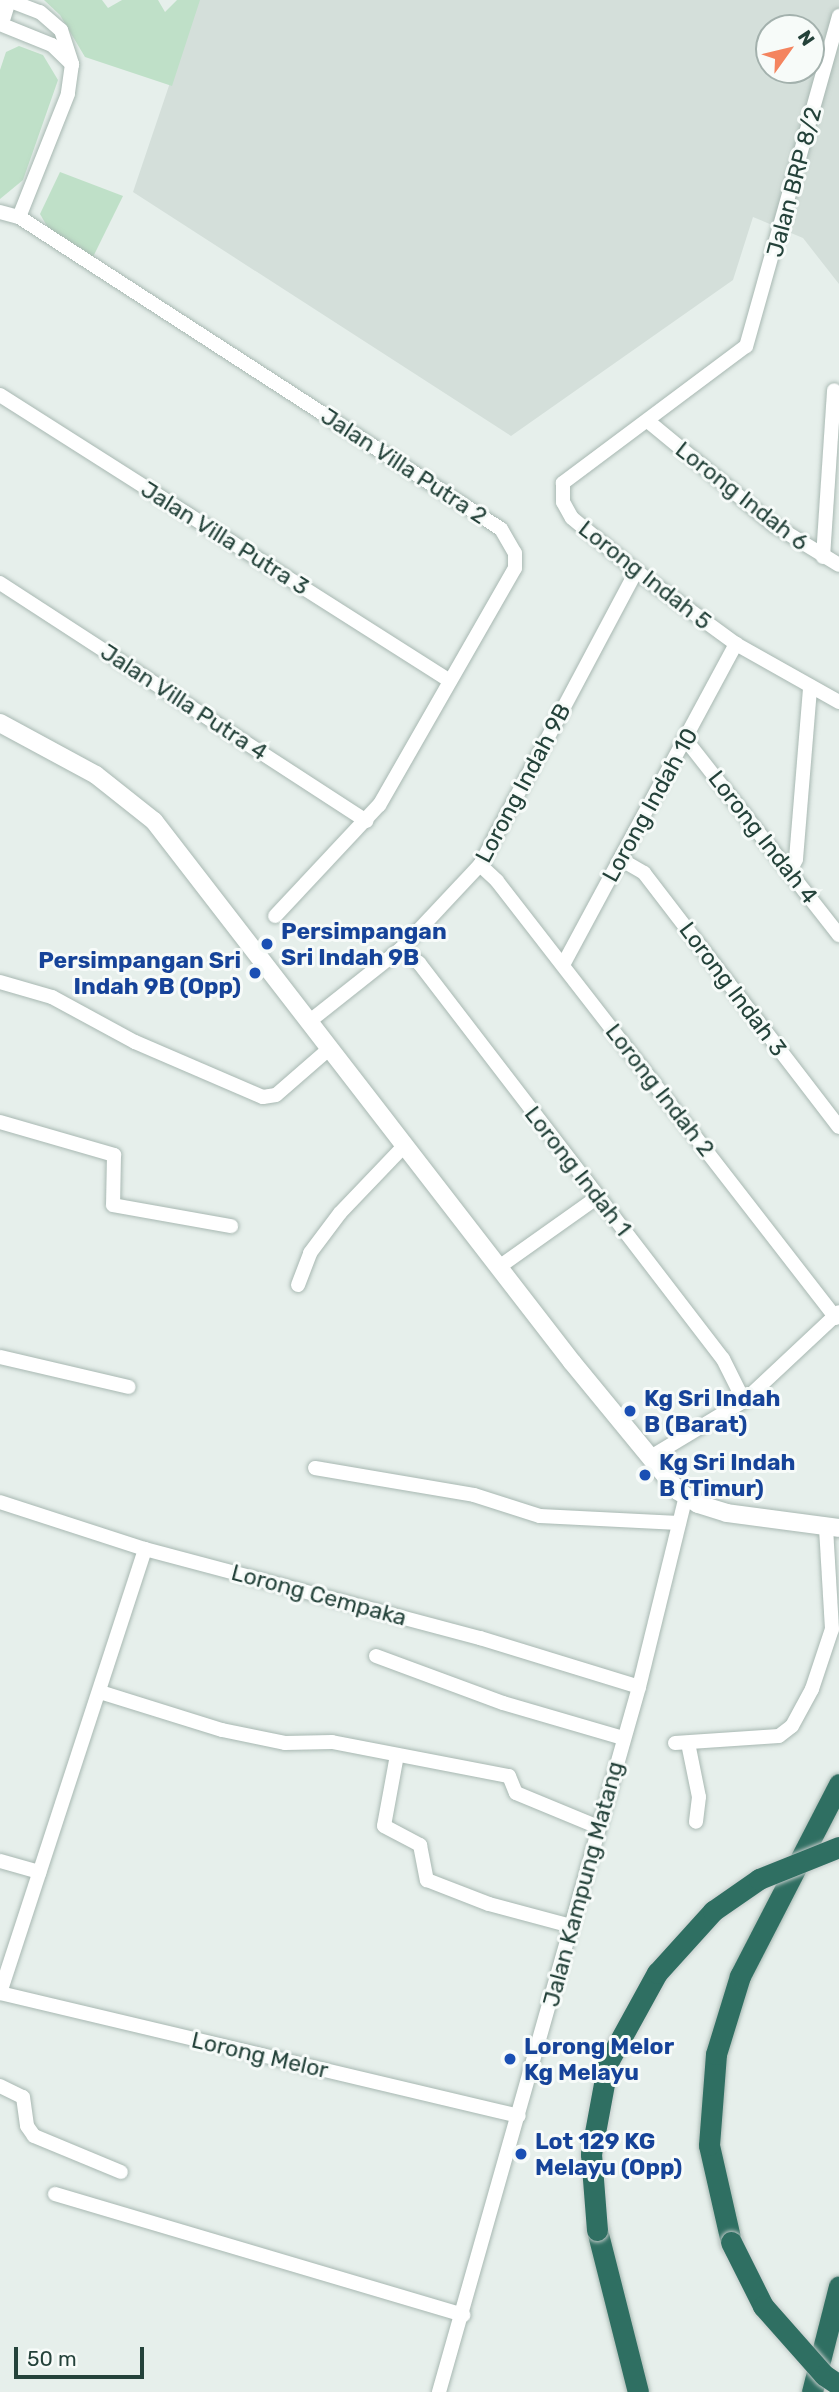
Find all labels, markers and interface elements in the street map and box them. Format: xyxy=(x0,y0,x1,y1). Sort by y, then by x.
north arrow xyxy=(755,14,825,84)
text: N xyxy=(793,26,820,50)
street label: Jalan BRP 8/2 xyxy=(761,104,827,260)
street label: Jalan Villa Putra 2 xyxy=(316,402,492,530)
street label: Lorong Indah 6 xyxy=(670,436,814,556)
street label: Jalan Villa Putra 3 xyxy=(136,475,314,601)
street label: Lorong Indah 5 xyxy=(573,515,717,635)
street label: Jalan Villa Putra 4 xyxy=(95,638,273,766)
street label: Lorong Indah 9B xyxy=(469,699,577,867)
street label: Lorong Indah 10 xyxy=(596,723,704,887)
street label: Lorong Indah 4 xyxy=(702,765,824,909)
street label: Lorong Indah 3 xyxy=(674,916,792,1062)
place label: Persimpangan Sri Indah 9B xyxy=(281,917,447,971)
marker: Persimpangan Sri Indah 9B xyxy=(259,936,275,952)
place label: Persimpangan Sri Indah 9B (Opp) xyxy=(38,946,241,1000)
marker: Persimpangan Sri Indah 9B (Opp) xyxy=(247,965,263,981)
street label: Lorong Indah 2 xyxy=(600,1018,720,1162)
street label: Lorong Indah 1 xyxy=(519,1101,637,1241)
place label: Kg Sri Indah B (Barat) xyxy=(644,1384,780,1438)
marker: Kg Sri Indah B (Barat) xyxy=(622,1403,638,1419)
place label: Kg Sri Indah B (Timur) xyxy=(659,1448,795,1502)
marker: Kg Sri Indah B (Timur) xyxy=(637,1467,653,1483)
street label: Lorong Cempaka xyxy=(228,1558,410,1632)
street label: Jalan Kampung Matang xyxy=(537,1758,629,2010)
street label: Lorong Melor xyxy=(189,2026,331,2084)
place label: Lorong Melor Kg Melayu xyxy=(524,2032,674,2086)
marker: Lorong Melor Kg Melayu xyxy=(502,2051,518,2067)
place label: Lot 129 KG Melayu (Opp) xyxy=(535,2127,682,2181)
marker: Lot 129 KG Melayu (Opp) xyxy=(513,2146,529,2162)
scale bar xyxy=(18,2332,147,2376)
text: 50 m xyxy=(27,2346,77,2371)

